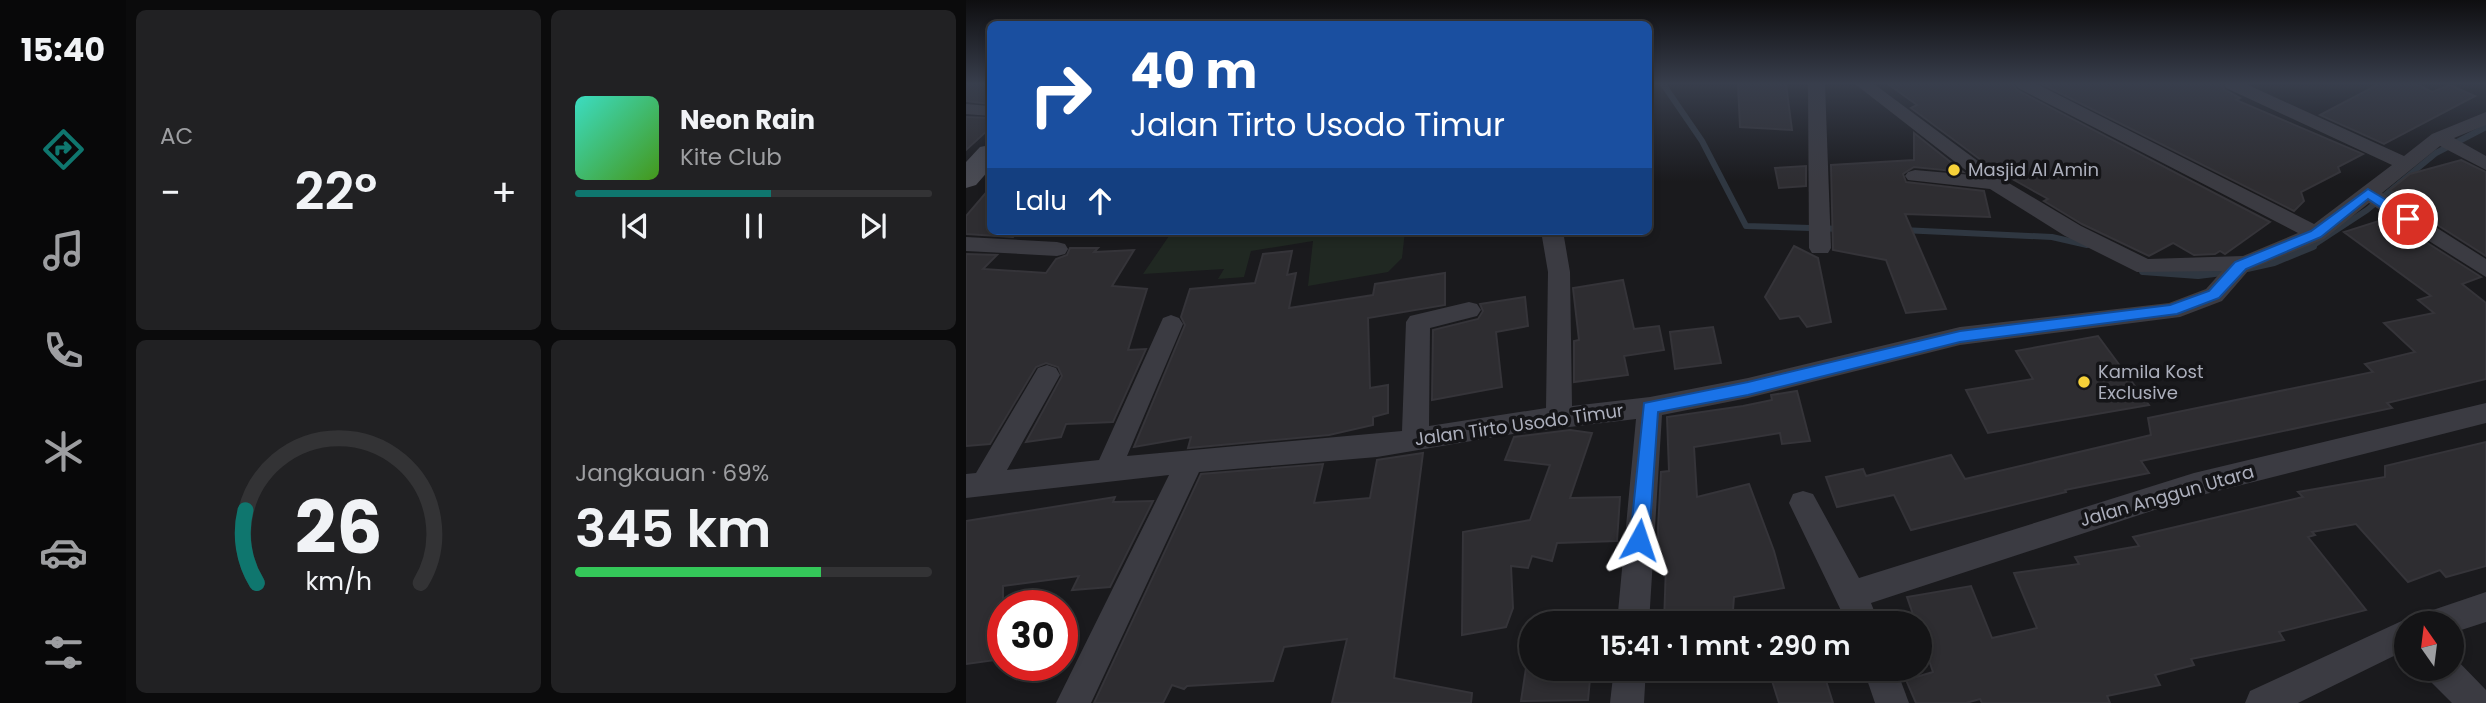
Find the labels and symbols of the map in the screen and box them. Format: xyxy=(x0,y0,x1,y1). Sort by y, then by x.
place label: Masjid Al Amin xyxy=(1968,157,2099,182)
marker: Masjid Al Amin xyxy=(1946,162,1962,178)
pin xyxy=(2378,189,2438,249)
place label: Kamila Kost Exclusive xyxy=(2098,359,2204,405)
marker: Kamila Kost Exclusive xyxy=(2076,374,2092,390)
street label: Jalan Tirto Usodo Timur xyxy=(1413,397,1625,452)
street label: Jalan Anggun Utara xyxy=(2077,459,2257,532)
position arrow xyxy=(1602,503,1676,577)
speed limit sign: 30 xyxy=(987,590,1078,681)
north arrow xyxy=(2394,611,2464,681)

